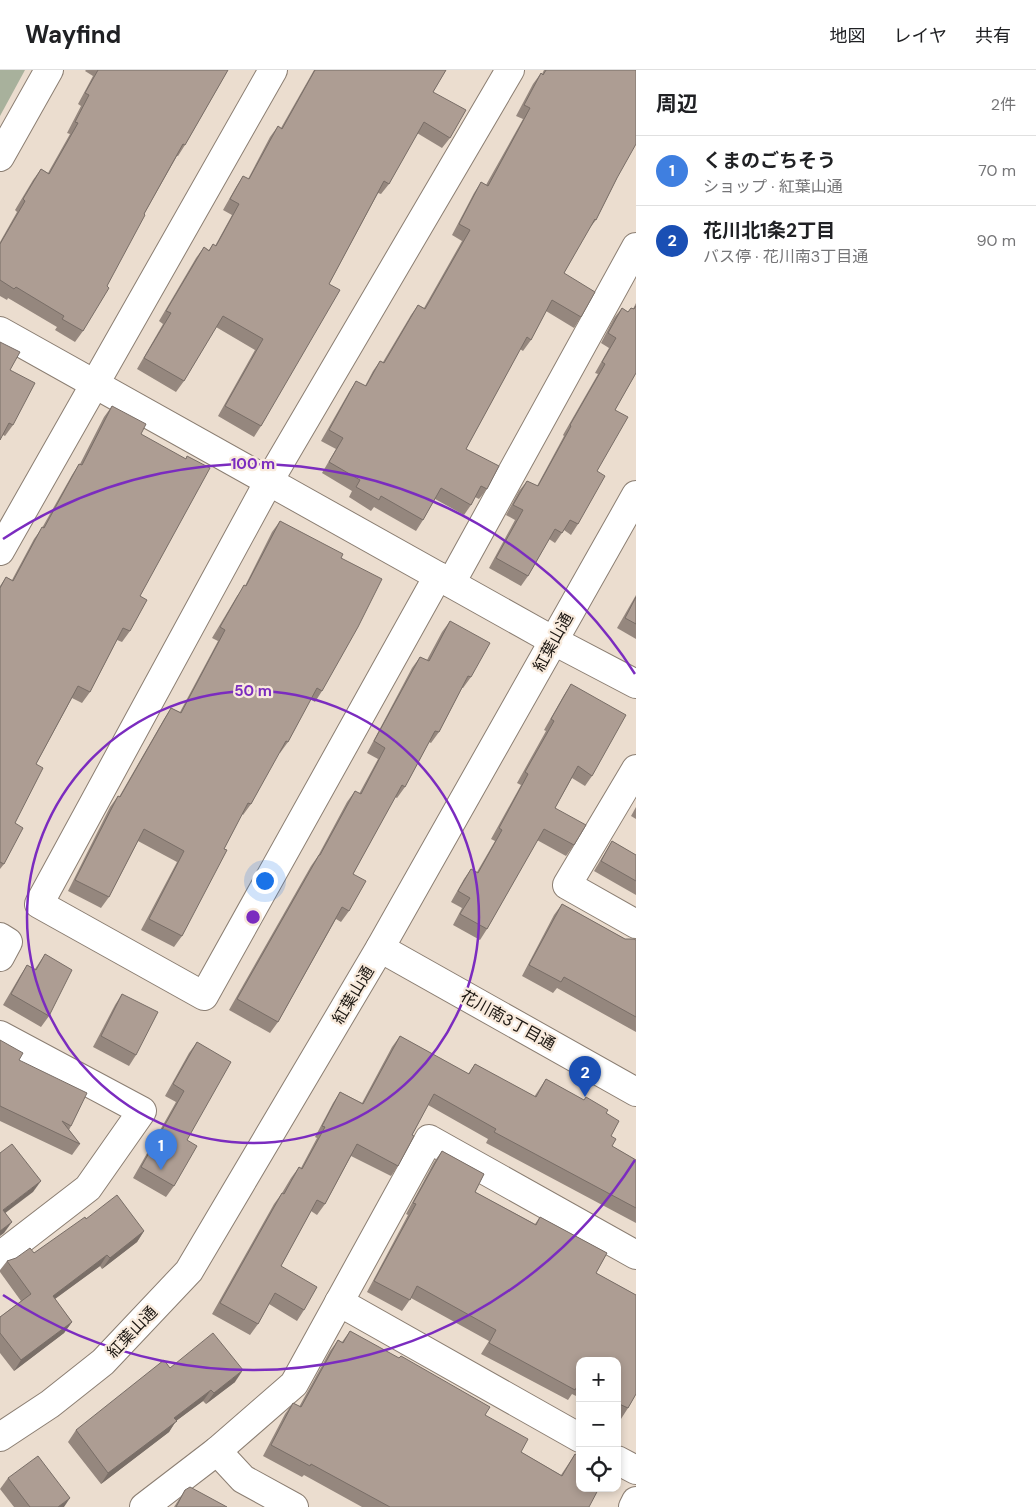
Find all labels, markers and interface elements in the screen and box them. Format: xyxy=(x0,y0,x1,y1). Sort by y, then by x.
text: Wayfind xyxy=(25,19,121,50)
text: 地図 xyxy=(830,24,866,48)
text: レイヤ xyxy=(894,24,947,48)
text: 共有 xyxy=(975,24,1011,48)
text: 周辺 xyxy=(656,90,698,118)
text: 2件 xyxy=(991,94,1016,115)
text: くまのごちそう xyxy=(703,148,836,173)
text: 1 xyxy=(669,160,675,181)
text: 70 m xyxy=(978,160,1016,181)
text: ショップ · 紅葉山通 xyxy=(703,176,843,197)
text: 花川北1条2丁目 xyxy=(703,218,835,243)
text: 2 xyxy=(667,230,677,251)
text: 90 m xyxy=(976,230,1016,251)
text: バス停 · 花川南3丁目通 xyxy=(703,246,868,267)
text: 100 m xyxy=(231,454,275,474)
street label: 紅葉山通 xyxy=(528,609,578,675)
text: 50 m xyxy=(234,681,272,701)
your location xyxy=(252,868,278,894)
centre of rings xyxy=(244,908,262,926)
street label: 紅葉山通 xyxy=(328,962,378,1028)
street label: 花川南3丁目通 xyxy=(457,985,559,1055)
pin: 2 xyxy=(569,1056,601,1097)
pin: 1 xyxy=(145,1129,177,1170)
street label: 紅葉山通 xyxy=(102,1302,162,1362)
map controls xyxy=(576,1357,621,1492)
button: + xyxy=(576,1357,621,1402)
button: − xyxy=(576,1402,621,1447)
button: locate xyxy=(576,1447,621,1492)

